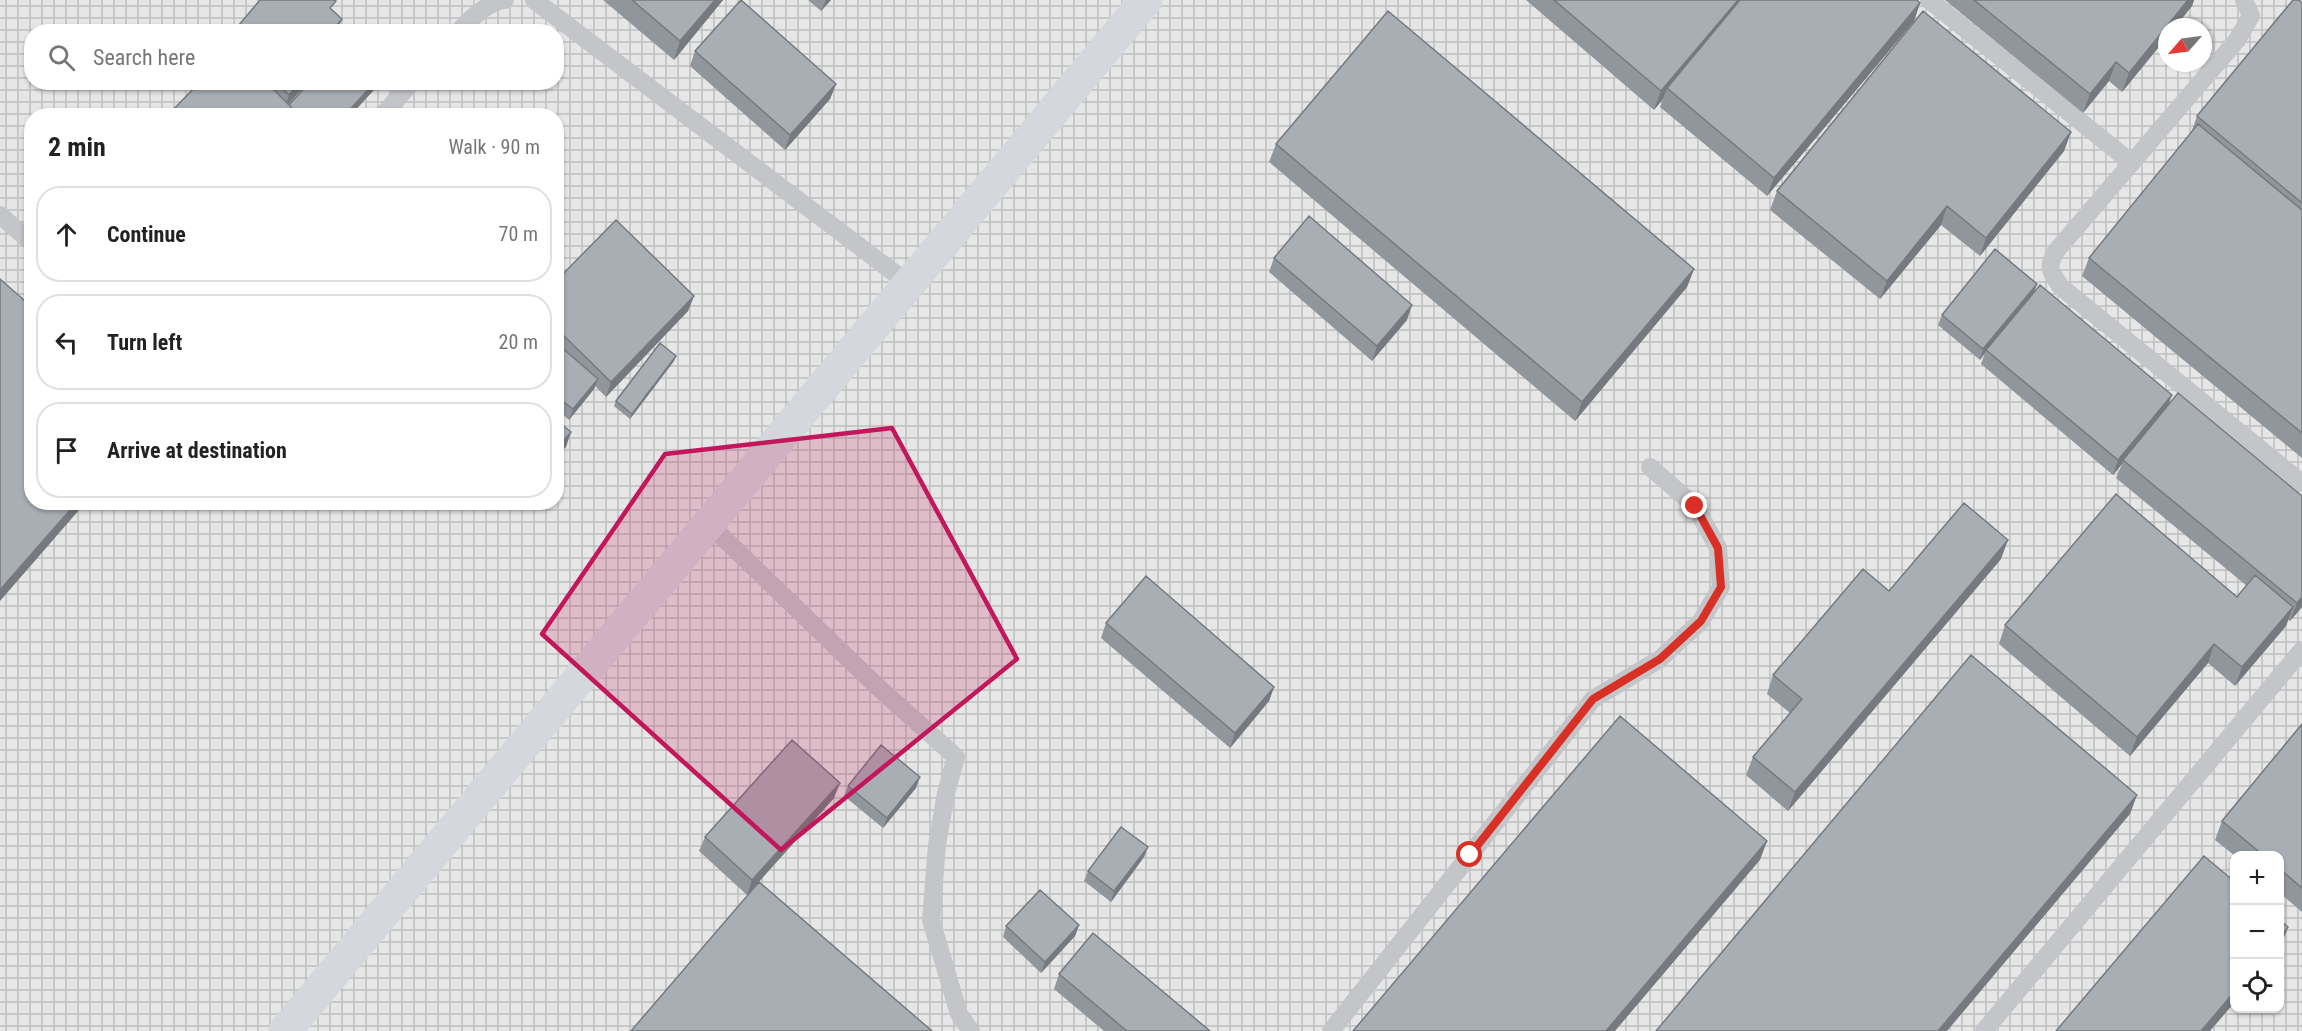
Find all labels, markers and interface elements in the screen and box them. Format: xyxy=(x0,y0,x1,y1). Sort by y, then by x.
north arrow xyxy=(2158,18,2212,72)
search box xyxy=(24,24,564,90)
icon: search xyxy=(45,41,78,74)
text: Search here xyxy=(93,45,195,70)
text: 2 min xyxy=(48,132,106,162)
text: Walk · 90 m xyxy=(448,135,540,159)
icon: ahead xyxy=(50,218,83,251)
text: Continue xyxy=(107,222,186,247)
text: 70 m xyxy=(499,222,538,246)
icon: left xyxy=(50,326,83,359)
text: Turn left xyxy=(107,330,182,355)
text: 20 m xyxy=(499,330,538,354)
icon: arrive xyxy=(50,434,83,467)
text: Arrive at destination xyxy=(107,438,287,463)
route end xyxy=(1681,492,1707,518)
route start xyxy=(1456,841,1482,867)
map controls xyxy=(2230,851,2284,1013)
button: + xyxy=(2230,851,2284,905)
button: − xyxy=(2230,905,2284,959)
button: locate xyxy=(2230,959,2284,1013)

